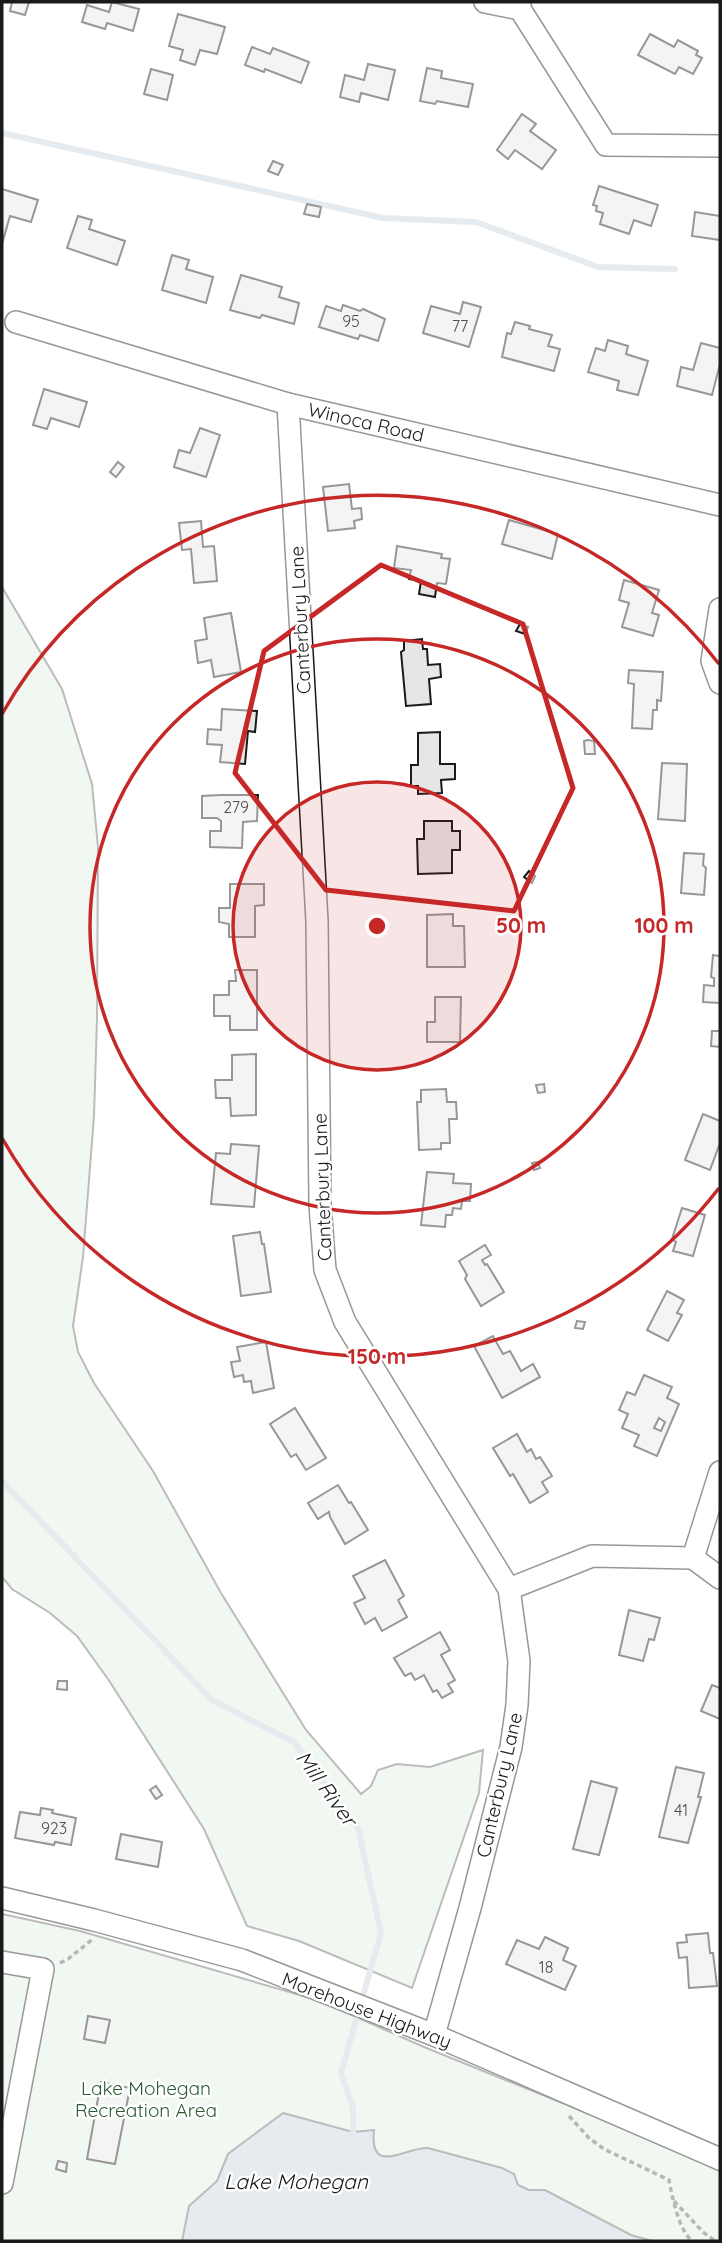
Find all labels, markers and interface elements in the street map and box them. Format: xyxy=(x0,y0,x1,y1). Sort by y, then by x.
house number: 95 xyxy=(342,311,360,331)
house number: 77 xyxy=(452,316,468,336)
street label: Winoca Road xyxy=(306,397,426,447)
street label: Canterbury Lane xyxy=(284,545,316,695)
house number: 279 xyxy=(223,797,249,817)
text: 50 m xyxy=(496,912,546,938)
text: 100 m xyxy=(634,912,694,938)
centre of rings xyxy=(365,914,389,938)
street label: Canterbury Lane xyxy=(307,1112,337,1262)
text: 150 m xyxy=(348,1343,406,1369)
street label: Canterbury Lane xyxy=(471,1710,527,1860)
water label: Mill River xyxy=(291,1745,365,1833)
house number: 41 xyxy=(674,1800,688,1820)
house number: 923 xyxy=(41,1818,67,1838)
house number: 18 xyxy=(539,1957,553,1977)
street label: Morehouse Highway xyxy=(279,1967,455,2053)
park label: Lake Mohegan Recreation Area xyxy=(75,2076,217,2122)
water label: Lake Mohegan xyxy=(224,2168,369,2194)

